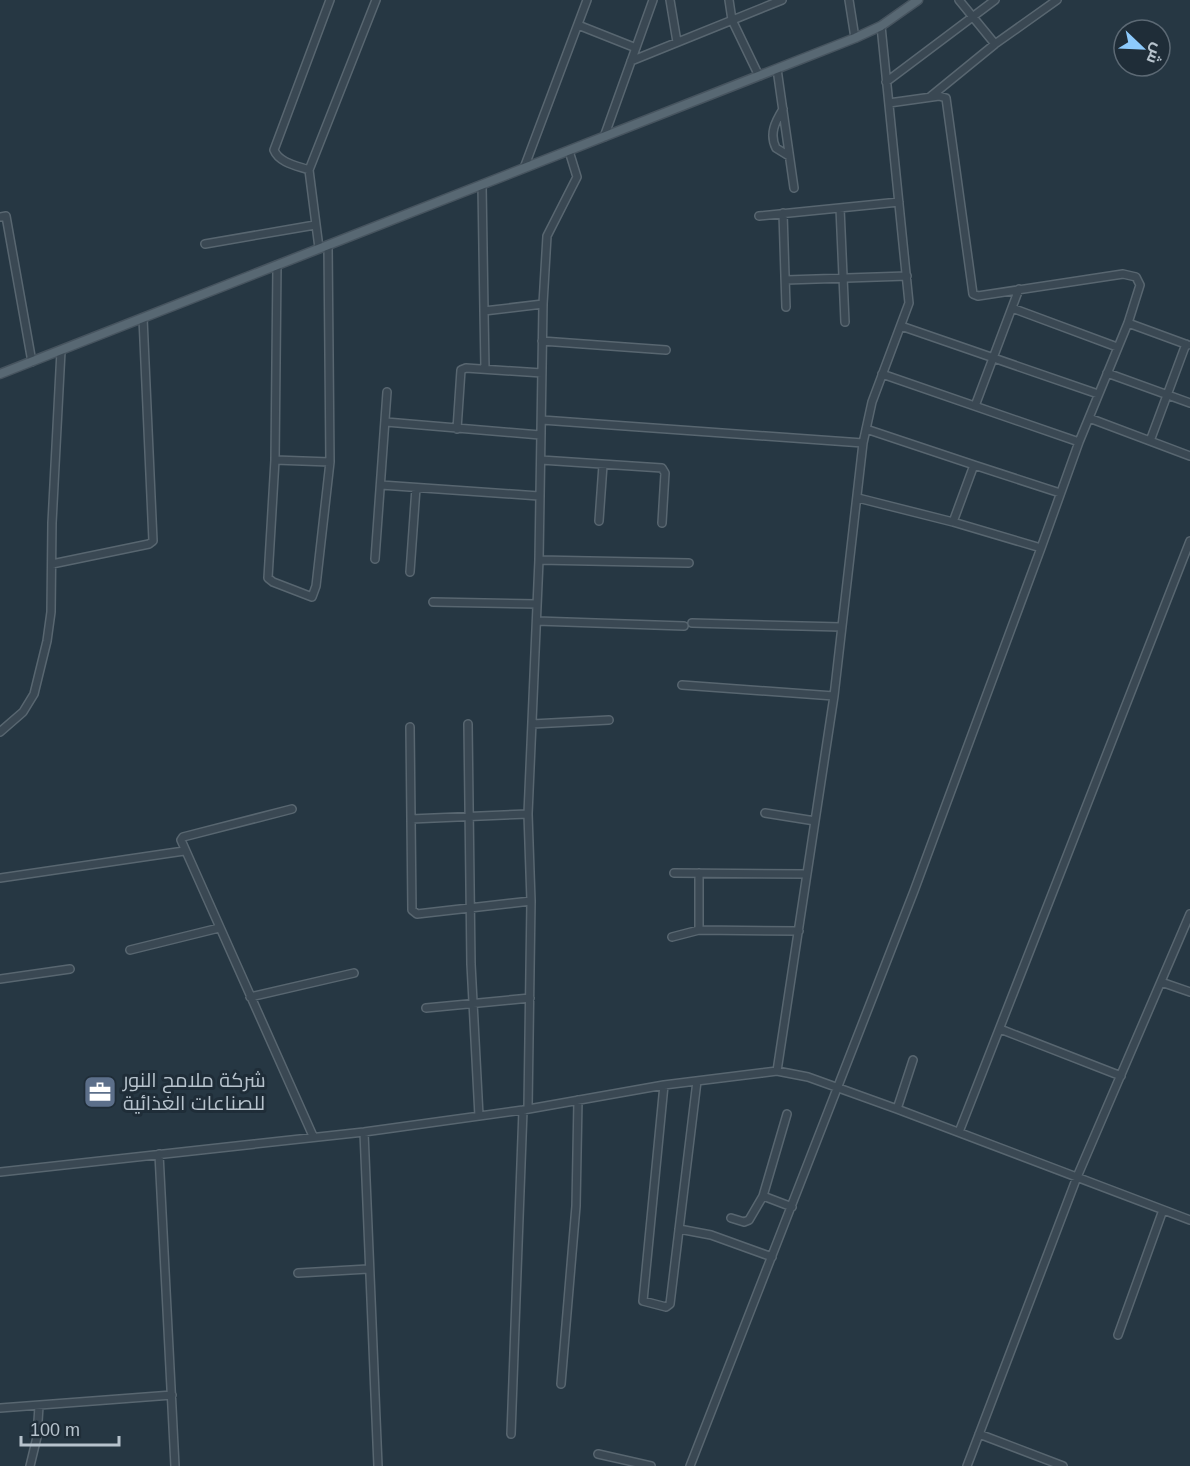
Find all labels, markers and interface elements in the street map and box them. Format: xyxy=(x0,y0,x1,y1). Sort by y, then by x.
north arrow xyxy=(1112,18,1172,78)
text: ش xyxy=(1143,41,1167,66)
place label: شركة ملامح النور للصناعات الغذائية xyxy=(122,1069,266,1114)
office icon: شركة ملامح النور للصناعات الغذائية xyxy=(82,1074,118,1110)
scale bar xyxy=(21,1409,118,1447)
text: 100 m xyxy=(30,1420,80,1440)

